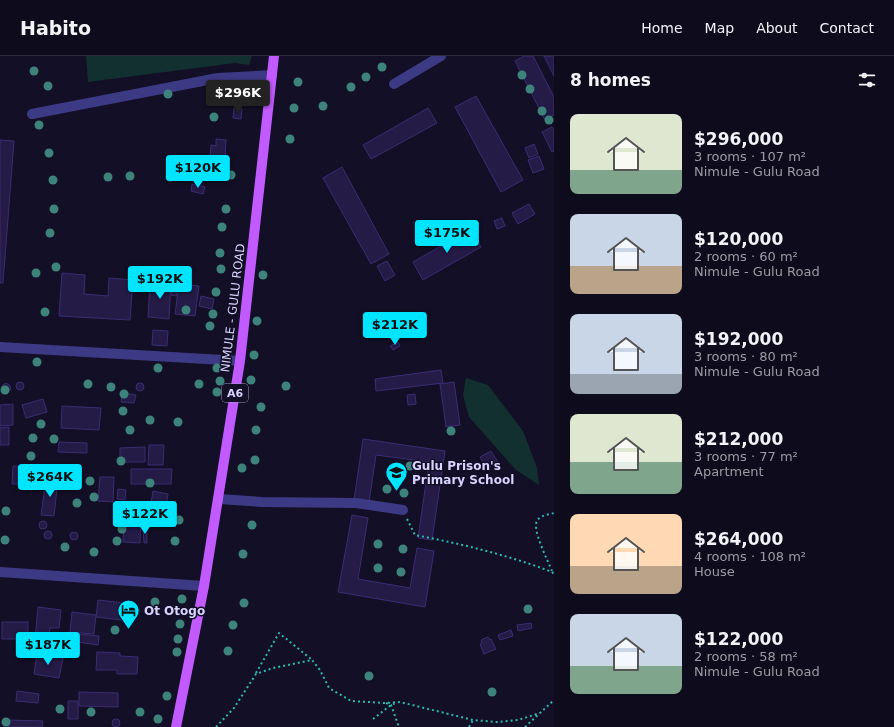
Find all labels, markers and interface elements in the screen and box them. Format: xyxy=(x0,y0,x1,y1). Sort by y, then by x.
text: Habito xyxy=(20,17,91,39)
text: Home xyxy=(641,20,683,36)
text: Map xyxy=(705,20,734,36)
text: About xyxy=(756,20,798,36)
text: Contact xyxy=(820,20,874,36)
icon: filters xyxy=(856,69,878,91)
text: 8 homes xyxy=(570,70,651,90)
pin: $296K xyxy=(210,80,266,114)
text: $296K xyxy=(215,85,261,100)
text: $296,000 xyxy=(694,129,783,149)
icon: home xyxy=(602,130,650,178)
text: 3 rooms · 107 m² xyxy=(694,149,806,164)
pin: $120K xyxy=(170,155,226,189)
text: $120K xyxy=(175,160,221,175)
text: Nimule - Gulu Road xyxy=(694,164,820,179)
pin: $175K xyxy=(419,220,475,254)
text: $175K xyxy=(424,225,470,240)
text: $120,000 xyxy=(694,229,783,249)
icon: home xyxy=(602,230,650,278)
street label: NIMULE - GULU ROAD xyxy=(218,243,248,373)
text: 2 rooms · 60 m² xyxy=(694,249,798,264)
text: Nimule - Gulu Road xyxy=(694,264,820,279)
pin: $192K xyxy=(132,266,188,300)
text: $192K xyxy=(137,271,183,286)
pin: $212K xyxy=(367,312,423,346)
text: $212K xyxy=(372,317,418,332)
text: $192,000 xyxy=(694,329,783,349)
icon: home xyxy=(602,330,650,378)
text: 3 rooms · 80 m² xyxy=(694,349,798,364)
text: Nimule - Gulu Road xyxy=(694,364,820,379)
road number: A6 xyxy=(222,384,248,402)
text: $212,000 xyxy=(694,429,783,449)
icon: home xyxy=(602,430,650,478)
text: 3 rooms · 77 m² xyxy=(694,449,798,464)
place label: Gulu Prison's Primary School xyxy=(412,459,514,487)
school or university icon: Gulu Prison's Primary School xyxy=(384,460,410,493)
pin: $264K xyxy=(22,464,78,498)
text: Apartment xyxy=(694,464,764,479)
text: $264K xyxy=(27,469,73,484)
pin: $122K xyxy=(117,501,173,535)
text: $122K xyxy=(122,506,168,521)
text: $264,000 xyxy=(694,529,783,549)
icon: home xyxy=(602,530,650,578)
text: 4 rooms · 108 m² xyxy=(694,549,806,564)
text: House xyxy=(694,564,735,579)
hotel icon: Ot Otogo xyxy=(116,598,142,631)
place label: Ot Otogo xyxy=(144,604,205,618)
text: $122,000 xyxy=(694,629,783,649)
icon: home xyxy=(602,630,650,678)
pin: $187K xyxy=(20,632,76,666)
text: $187K xyxy=(25,637,71,652)
text: 2 rooms · 58 m² xyxy=(694,649,798,664)
text: Nimule - Gulu Road xyxy=(694,664,820,679)

